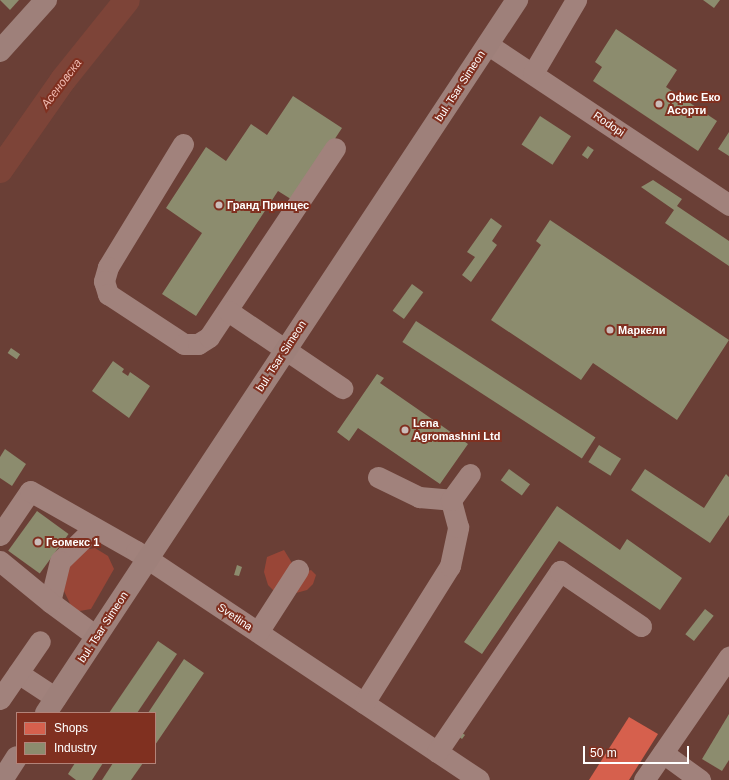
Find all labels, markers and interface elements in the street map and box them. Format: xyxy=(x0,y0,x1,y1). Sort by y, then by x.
street label: bul. Tsar Simeon xyxy=(432,48,488,124)
water label: Асеновска xyxy=(39,56,85,112)
place label: Офис Еко Асорти xyxy=(667,91,721,117)
marker: Офис Еко Асорти xyxy=(654,99,664,109)
street label: Rodopi xyxy=(591,109,627,139)
place label: Гранд Принцес xyxy=(227,198,309,212)
marker: Гранд Принцес xyxy=(214,200,224,210)
street label: bul. Tsar Simeon xyxy=(253,318,309,394)
place label: Маркели xyxy=(618,323,666,337)
marker: Маркели xyxy=(605,325,615,335)
place label: Lena Agromashini Ltd xyxy=(413,417,500,443)
marker: Lena Agromashini Ltd xyxy=(400,425,410,435)
place label: Геомекс 1 xyxy=(46,535,99,549)
marker: Геомекс 1 xyxy=(33,537,43,547)
street label: bul. Tsar Simeon xyxy=(75,589,131,665)
street label: Svetlina xyxy=(215,601,255,633)
legend xyxy=(16,712,156,764)
text: Shops xyxy=(54,721,88,735)
scale bar xyxy=(585,738,691,764)
text: Industry xyxy=(54,741,97,755)
text: 50 m xyxy=(590,746,617,760)

